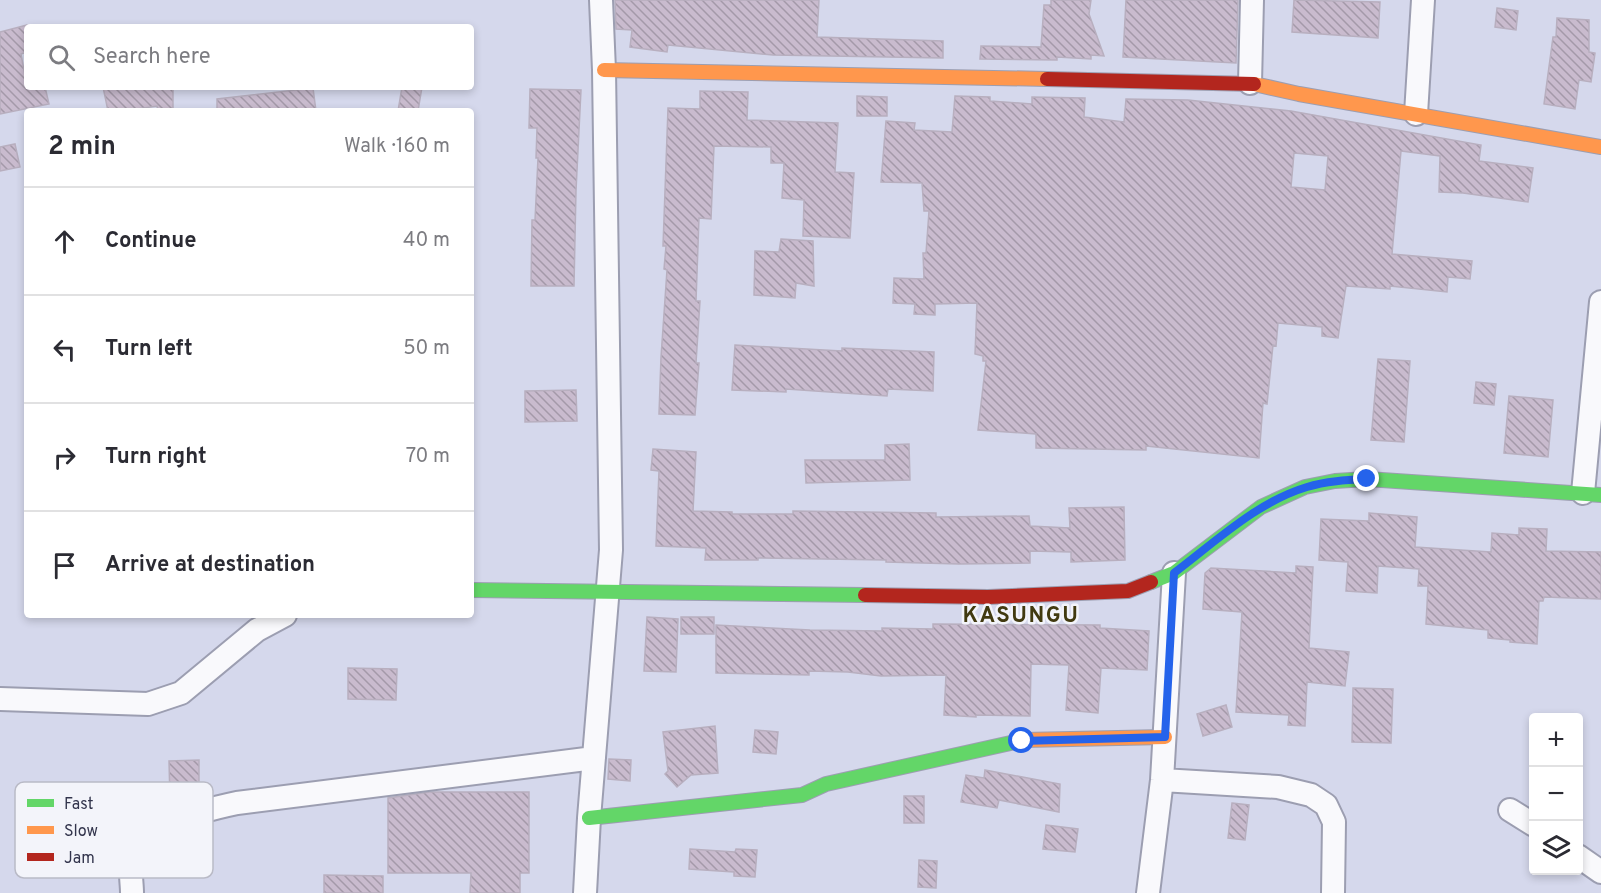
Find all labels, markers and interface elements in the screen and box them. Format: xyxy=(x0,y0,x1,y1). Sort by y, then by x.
search box xyxy=(24,24,474,90)
icon: search xyxy=(45,41,78,74)
text: Search here xyxy=(93,44,211,71)
text: 2 min xyxy=(48,131,116,164)
text: Walk · 160 m xyxy=(344,134,450,160)
icon: ahead xyxy=(48,225,81,258)
text: Continue xyxy=(105,228,196,255)
text: 40 m xyxy=(403,228,450,254)
icon: left xyxy=(48,333,81,366)
text: Turn left xyxy=(105,336,193,363)
text: 50 m xyxy=(403,336,450,362)
icon: right xyxy=(48,441,81,474)
text: Turn right xyxy=(105,444,207,471)
text: 70 m xyxy=(406,444,450,470)
route end xyxy=(1353,465,1379,491)
icon: arrive xyxy=(48,549,81,582)
text: Arrive at destination xyxy=(105,552,315,579)
district label: KASUNGU xyxy=(963,603,1079,630)
map controls xyxy=(1529,713,1583,875)
button: + xyxy=(1529,713,1583,767)
route start xyxy=(1008,727,1034,753)
button: − xyxy=(1529,767,1583,821)
legend xyxy=(15,782,213,878)
text: Fast xyxy=(64,795,94,815)
button: layers xyxy=(1529,821,1583,875)
text: Slow xyxy=(64,822,98,842)
text: Jam xyxy=(64,849,95,869)

